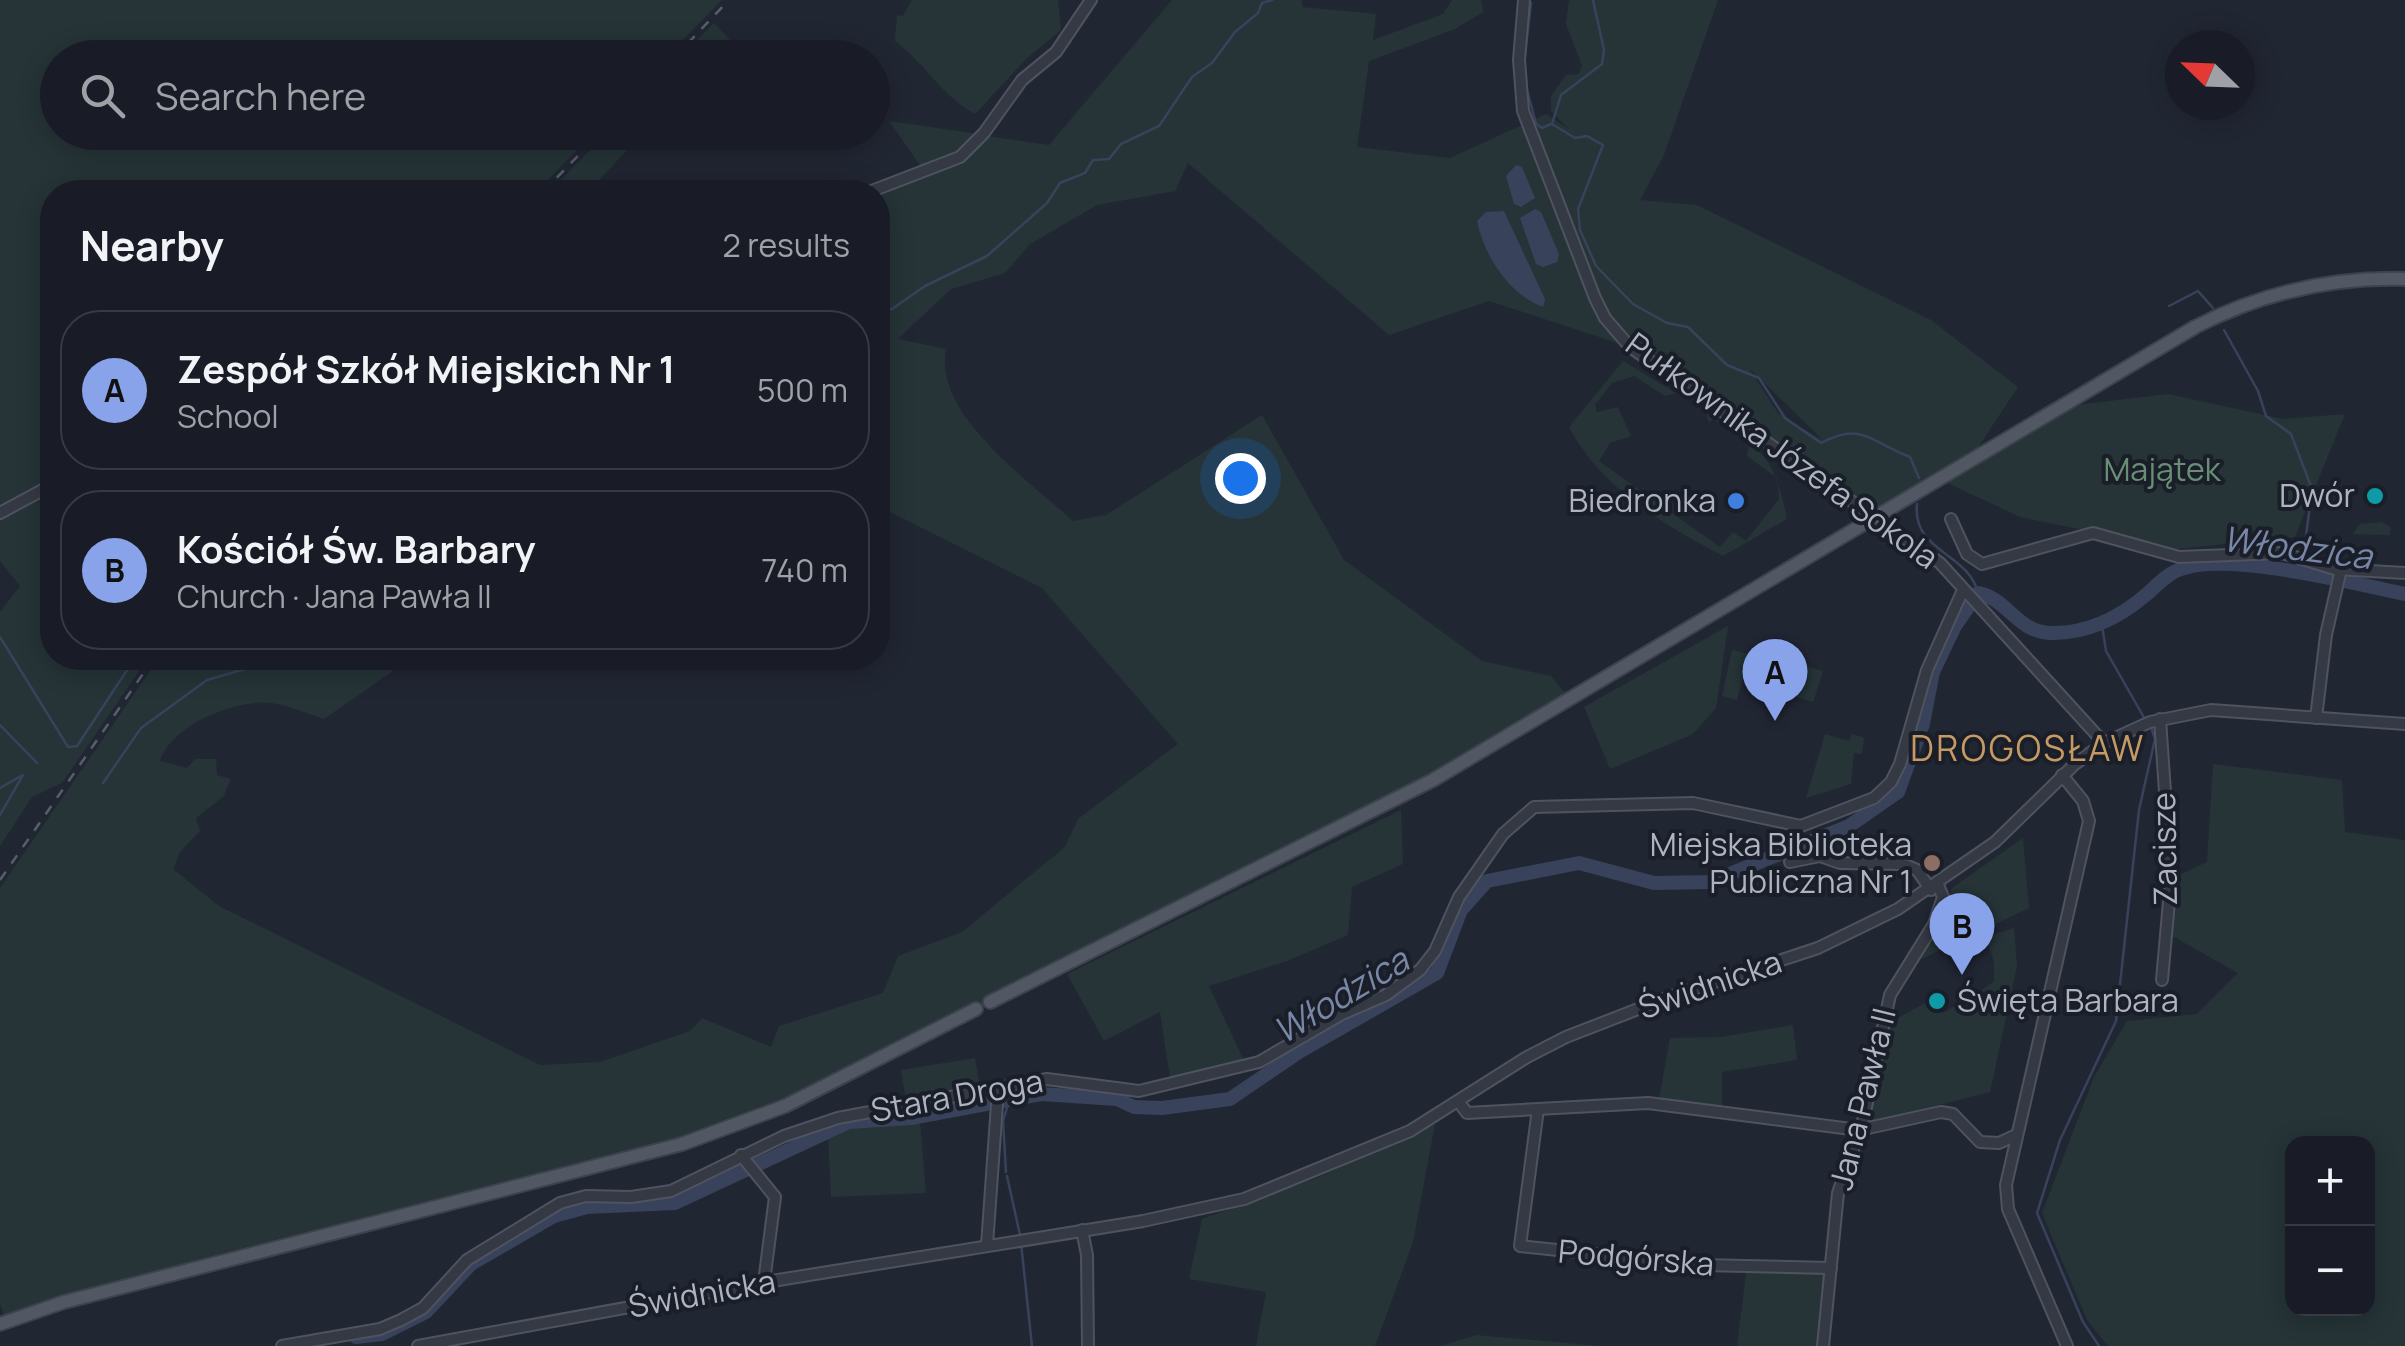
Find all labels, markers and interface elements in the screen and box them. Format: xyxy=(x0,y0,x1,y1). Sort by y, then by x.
north arrow xyxy=(2165,30,2255,120)
search box xyxy=(40,40,890,150)
icon: search xyxy=(75,68,130,123)
text: Search here xyxy=(155,69,366,121)
text: Nearby xyxy=(80,216,224,274)
text: 2 results xyxy=(723,223,850,267)
street label: Pułkownika Józefa Sokola xyxy=(1617,322,1948,579)
text: Zespół Szkół Miejskich Nr 1 xyxy=(177,342,675,394)
text: A xyxy=(104,368,125,412)
text: 500 m xyxy=(757,368,848,412)
text: School xyxy=(177,394,279,438)
park label: Majątek xyxy=(2103,447,2222,491)
your location xyxy=(1215,453,1266,504)
place label: Dwór xyxy=(2279,473,2355,517)
place label: Biedronka xyxy=(1568,478,1716,522)
marker: Dwór xyxy=(2364,485,2386,507)
marker: Biedronka xyxy=(1725,490,1747,512)
water label: Włodzica xyxy=(2220,514,2376,580)
text: Kościół Św. Barbary xyxy=(177,522,536,574)
text: B xyxy=(104,548,125,592)
text: 740 m xyxy=(761,548,848,592)
text: Church · Jana Pawła II xyxy=(177,574,492,618)
pin: A xyxy=(1742,638,1808,721)
district label: DROGOSŁAW xyxy=(1910,724,2146,772)
street label: Zacisze xyxy=(2141,792,2187,906)
place label: Miejska Biblioteka Publiczna Nr 1 xyxy=(1650,822,1912,903)
marker: Miejska Biblioteka Publiczna Nr 1 xyxy=(1921,852,1943,874)
pin: B xyxy=(1930,892,1994,975)
water label: Włodzica xyxy=(1264,935,1418,1054)
street label: Świdnicka xyxy=(1632,939,1787,1029)
place label: Święta Barbara xyxy=(1957,978,2179,1022)
marker: Święta Barbara xyxy=(1926,990,1948,1012)
street label: Jana Pawła II xyxy=(1818,1003,1906,1194)
street label: Stara Droga xyxy=(867,1058,1046,1132)
map controls xyxy=(2285,1136,2375,1316)
button: + xyxy=(2285,1136,2375,1226)
button: − xyxy=(2285,1226,2375,1316)
street label: Podgórska xyxy=(1556,1228,1716,1286)
street label: Świdnicka xyxy=(625,1258,779,1328)

